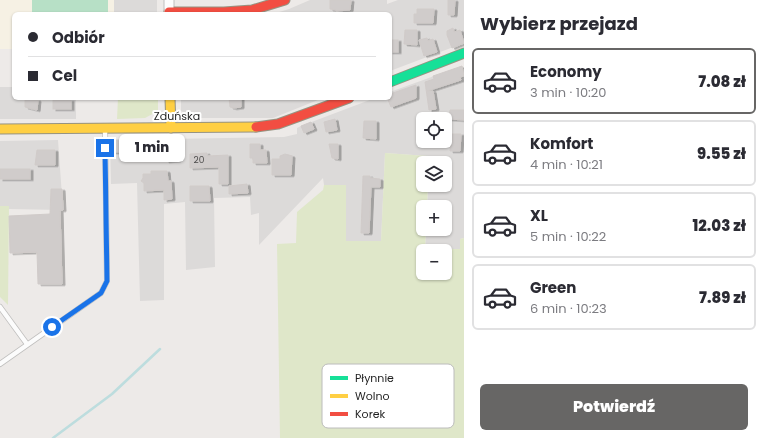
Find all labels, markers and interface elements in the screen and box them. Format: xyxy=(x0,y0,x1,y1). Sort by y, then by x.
text: Wybierz przejazd xyxy=(480,11,638,36)
text: Odbiór xyxy=(52,27,105,48)
text: Economy xyxy=(530,61,602,82)
icon: car xyxy=(482,63,518,99)
text: Cel xyxy=(52,65,77,86)
text: 7.08 zł xyxy=(698,71,746,92)
text: 3 min · 10:20 xyxy=(530,83,606,102)
street label: Zduńska xyxy=(154,108,200,124)
map controls xyxy=(416,112,452,280)
button: locate xyxy=(416,112,452,148)
text: Komfort xyxy=(530,133,593,154)
callout: 1 min xyxy=(119,134,185,162)
icon: car xyxy=(482,135,518,171)
text: 1 min xyxy=(135,138,169,157)
route end xyxy=(96,139,114,157)
text: 9.55 zł xyxy=(697,143,746,164)
house number: 20 xyxy=(194,154,205,166)
text: 4 min · 10:21 xyxy=(530,155,603,174)
button: layers xyxy=(416,156,452,192)
button: + xyxy=(416,200,452,236)
text: XL xyxy=(530,205,548,226)
icon: car xyxy=(482,207,518,243)
text: 12.03 zł xyxy=(692,215,746,236)
text: 5 min · 10:22 xyxy=(530,227,606,246)
button: − xyxy=(416,244,452,280)
text: Green xyxy=(530,277,576,298)
icon: car xyxy=(482,279,518,315)
text: 7.89 zł xyxy=(699,287,746,308)
text: 6 min · 10:23 xyxy=(530,299,607,318)
route start xyxy=(43,318,61,336)
legend xyxy=(322,364,454,428)
text: Płynnie xyxy=(355,370,394,386)
button: Potwierdź xyxy=(480,384,748,430)
text: Wolno xyxy=(355,388,390,404)
text: Korek xyxy=(355,406,386,422)

